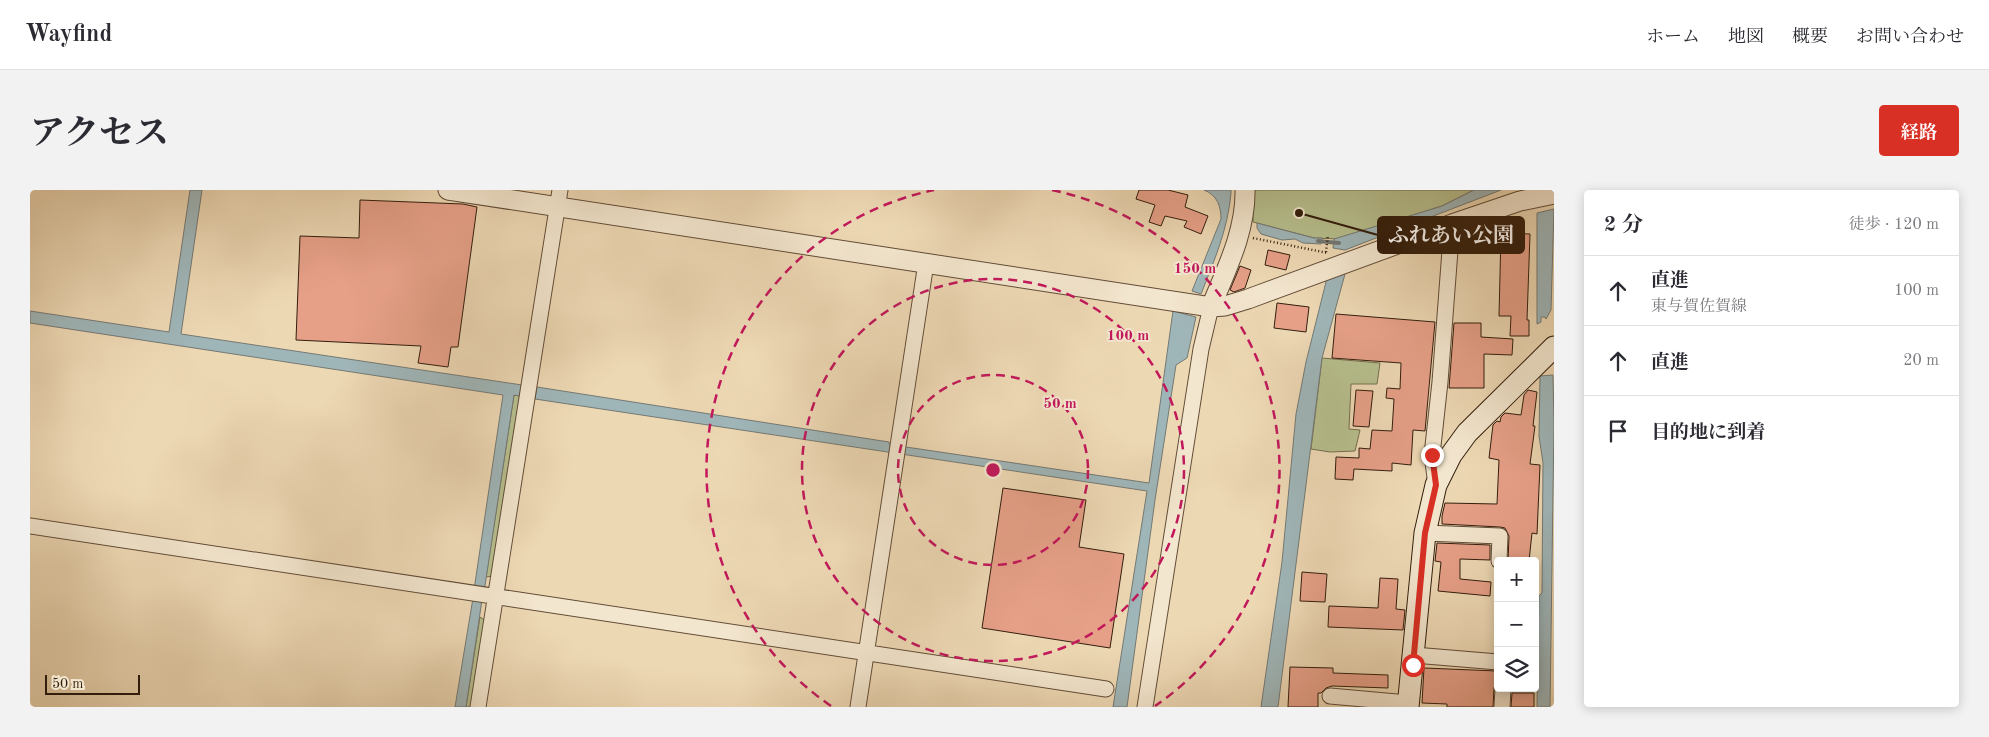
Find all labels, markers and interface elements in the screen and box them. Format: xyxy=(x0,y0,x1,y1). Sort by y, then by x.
text: Wayfind xyxy=(25,23,112,47)
text: ホーム xyxy=(1646,28,1700,46)
text: 地図 xyxy=(1728,28,1764,46)
text: 概要 xyxy=(1792,28,1828,46)
text: お問い合わせ xyxy=(1856,28,1964,46)
button: 経路 xyxy=(1879,105,1959,156)
text: アクセス xyxy=(30,117,169,152)
text: 2 分 xyxy=(1604,215,1643,236)
callout: ふれあい公園 xyxy=(1378,217,1524,253)
text: 徒歩 · 120 m xyxy=(1849,217,1939,233)
text: ふれあい公園 xyxy=(1388,224,1514,247)
text: 150 m xyxy=(1174,262,1216,277)
text: 直進 xyxy=(1651,272,1689,291)
icon: ahead xyxy=(1604,277,1632,305)
text: 100 m xyxy=(1894,283,1939,299)
text: 東与賀佐賀線 xyxy=(1651,299,1747,315)
text: 100 m xyxy=(1107,329,1149,344)
icon: ahead xyxy=(1604,347,1632,375)
text: 20 m xyxy=(1903,353,1939,369)
text: 直進 xyxy=(1651,354,1689,373)
text: 50 m xyxy=(1043,397,1077,412)
icon: arrive xyxy=(1604,417,1632,445)
text: 目的地に到着 xyxy=(1651,424,1765,443)
route end xyxy=(1421,444,1444,467)
centre of rings xyxy=(984,461,1002,479)
map controls xyxy=(1494,557,1539,692)
button: + xyxy=(1494,557,1539,602)
button: − xyxy=(1494,602,1539,647)
button: layers xyxy=(1494,647,1539,692)
route start xyxy=(1402,654,1425,677)
scale bar xyxy=(45,672,140,695)
text: 50 m xyxy=(52,677,83,691)

